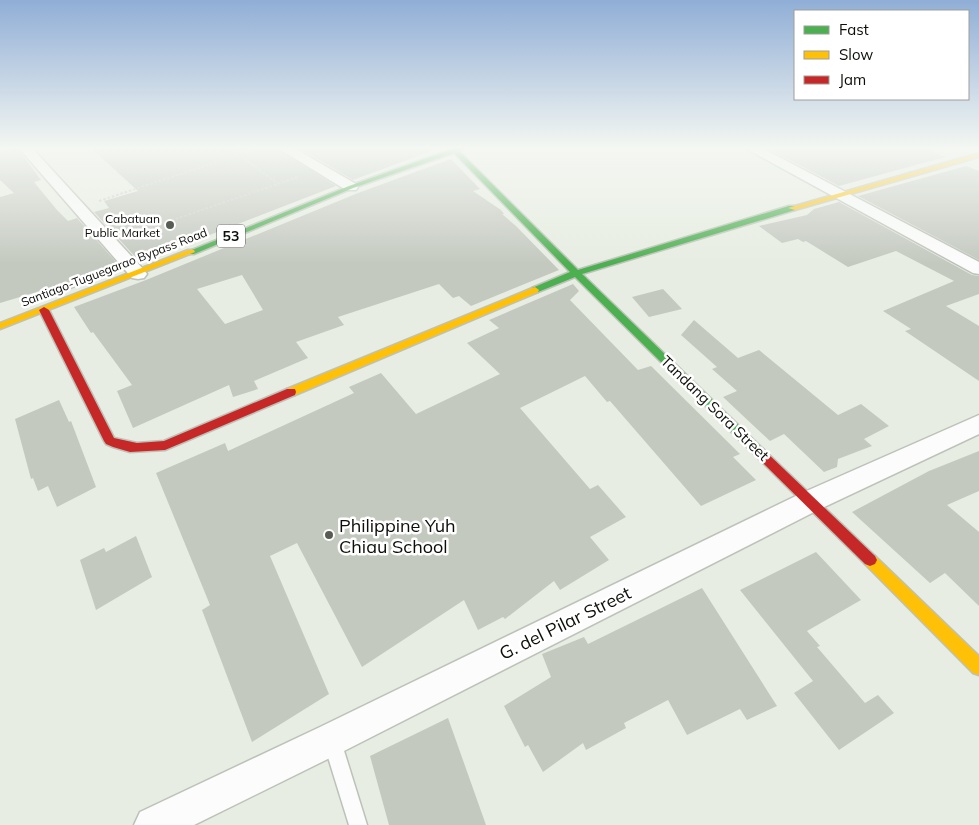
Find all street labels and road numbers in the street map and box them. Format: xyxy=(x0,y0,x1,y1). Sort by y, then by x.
street label: Santiago-Tuguegarao Bypass Road xyxy=(19,225,209,309)
road number: 53 xyxy=(217,225,245,248)
street label: Tandang Sora Street xyxy=(657,351,773,465)
street label: G. del Pilar Street xyxy=(495,581,635,665)

